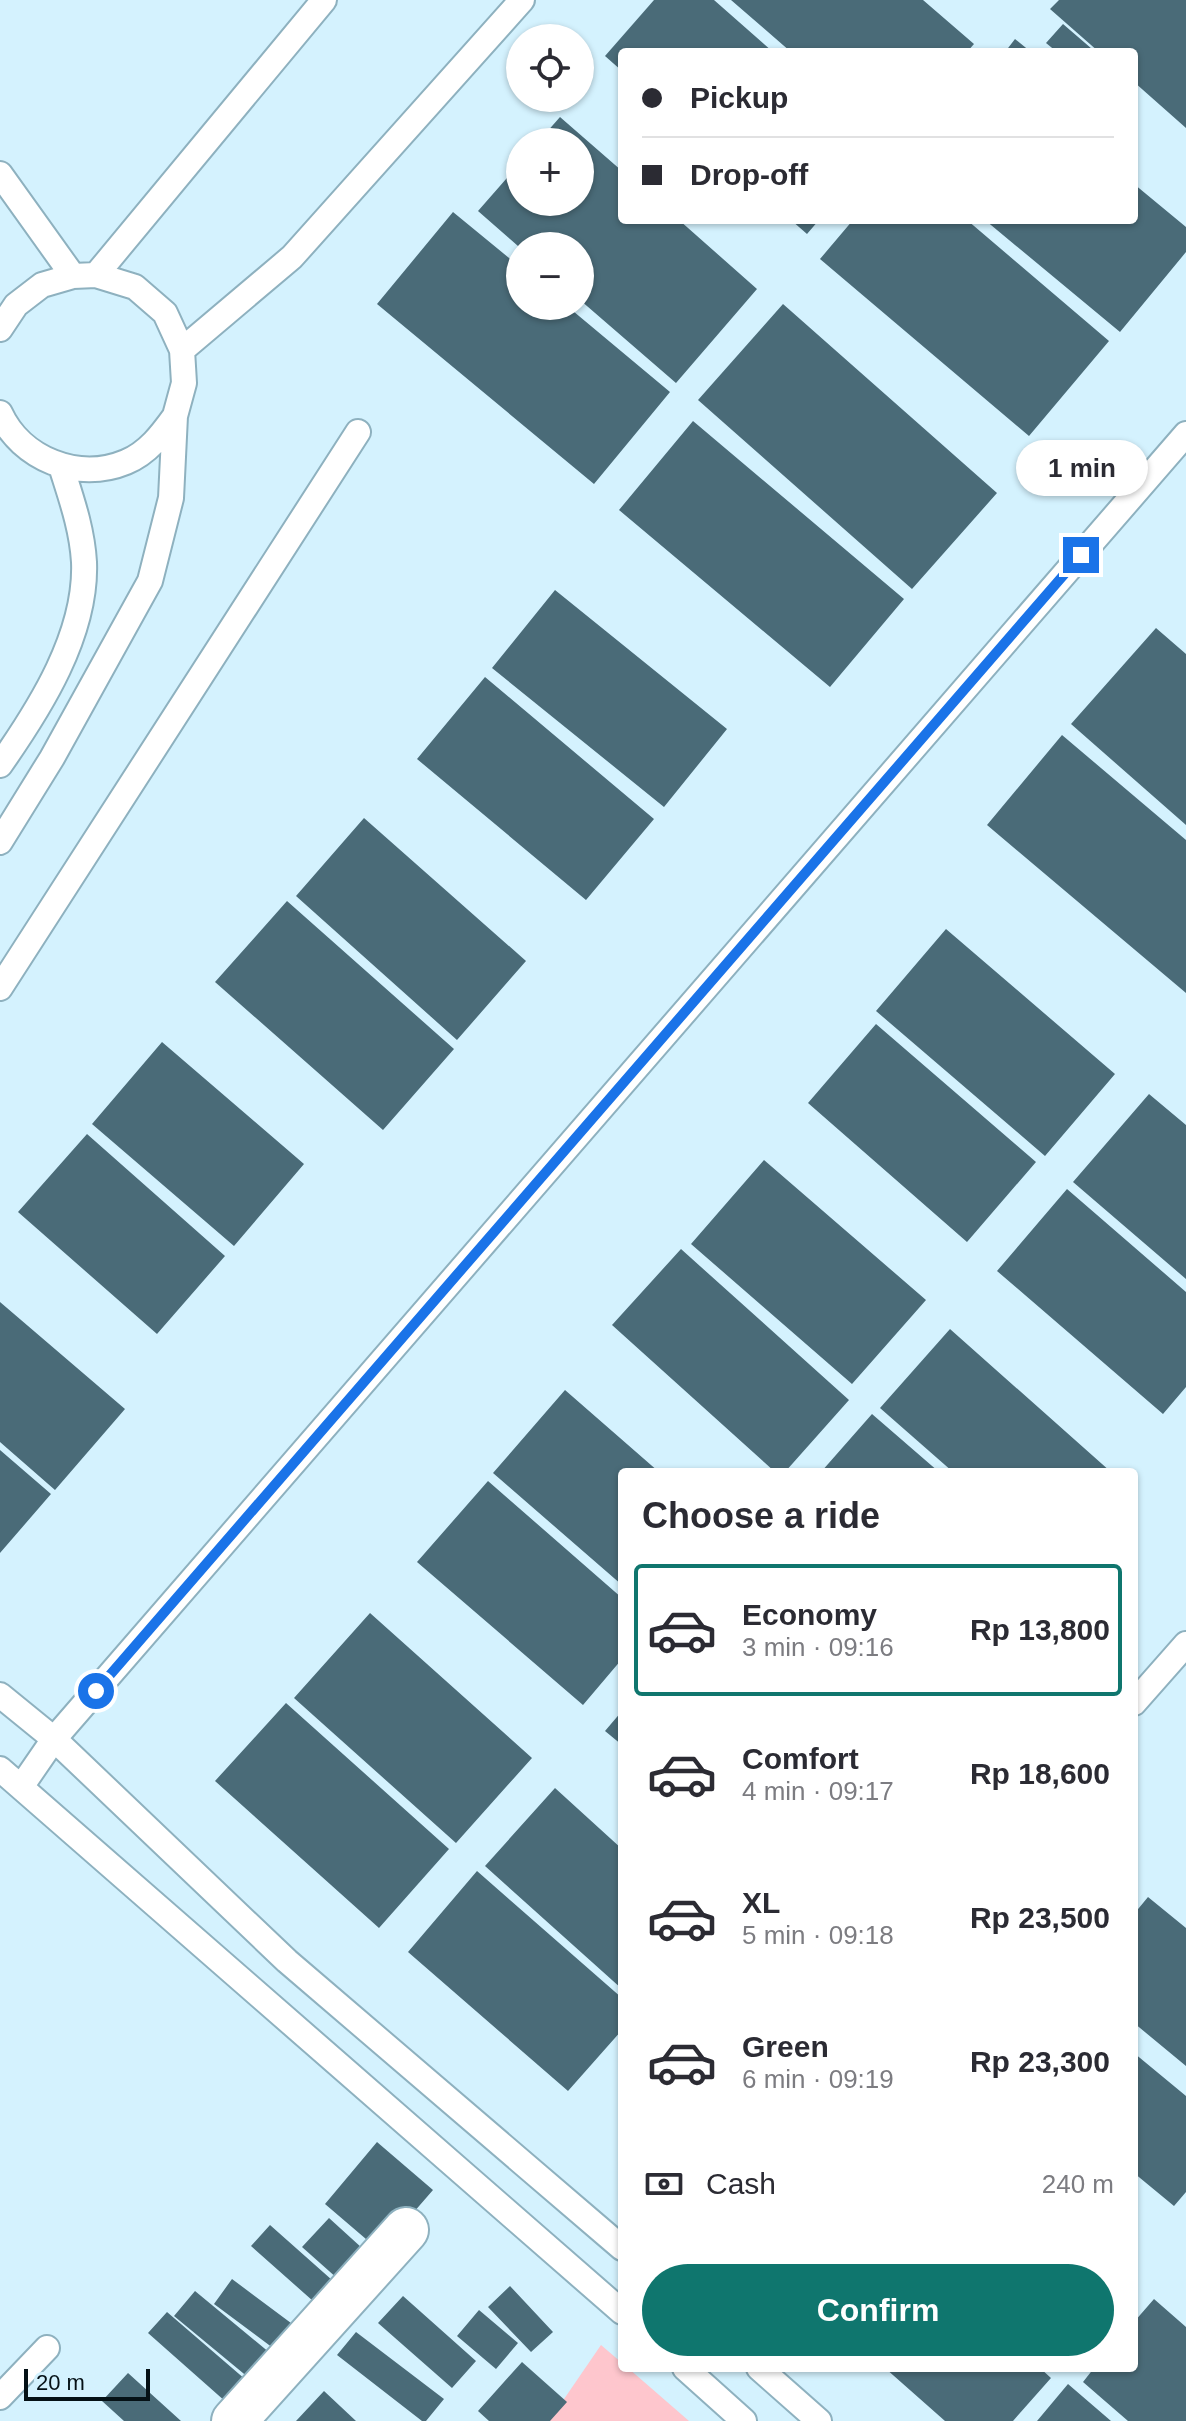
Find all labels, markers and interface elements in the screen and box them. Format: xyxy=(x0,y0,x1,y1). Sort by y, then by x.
map controls xyxy=(506,24,594,320)
button: locate xyxy=(506,24,594,112)
text: Pickup xyxy=(690,81,788,114)
button: + xyxy=(506,128,594,216)
text: Drop-off xyxy=(690,158,808,191)
button: − xyxy=(506,232,594,320)
callout: 1 min xyxy=(1015,439,1147,495)
text: 1 min xyxy=(1048,453,1116,483)
route end xyxy=(1063,537,1099,573)
text: Choose a ride xyxy=(642,1495,880,1536)
icon: car xyxy=(646,1594,718,1666)
text: Economy xyxy=(742,1598,877,1631)
text: Rp 13,800 xyxy=(970,1613,1110,1646)
text: 3 min · 09:16 xyxy=(742,1632,894,1662)
route start xyxy=(78,1673,114,1709)
icon: car xyxy=(646,1738,718,1810)
text: Comfort xyxy=(742,1742,859,1775)
text: Rp 18,600 xyxy=(970,1757,1110,1790)
text: 4 min · 09:17 xyxy=(742,1776,894,1806)
icon: car xyxy=(646,1882,718,1954)
text: XL xyxy=(742,1886,780,1919)
text: Rp 23,500 xyxy=(970,1901,1110,1934)
text: 5 min · 09:18 xyxy=(742,1920,894,1950)
icon: car xyxy=(646,2026,718,2098)
text: Green xyxy=(742,2030,829,2063)
text: Rp 23,300 xyxy=(970,2045,1110,2078)
text: 6 min · 09:19 xyxy=(742,2064,894,2094)
icon: cash xyxy=(642,2162,686,2206)
text: Cash xyxy=(706,2167,776,2200)
text: 240 m xyxy=(1042,2169,1114,2199)
button: Confirm xyxy=(642,2264,1114,2356)
scale bar xyxy=(24,2365,150,2401)
text: 20 m xyxy=(36,2370,85,2395)

